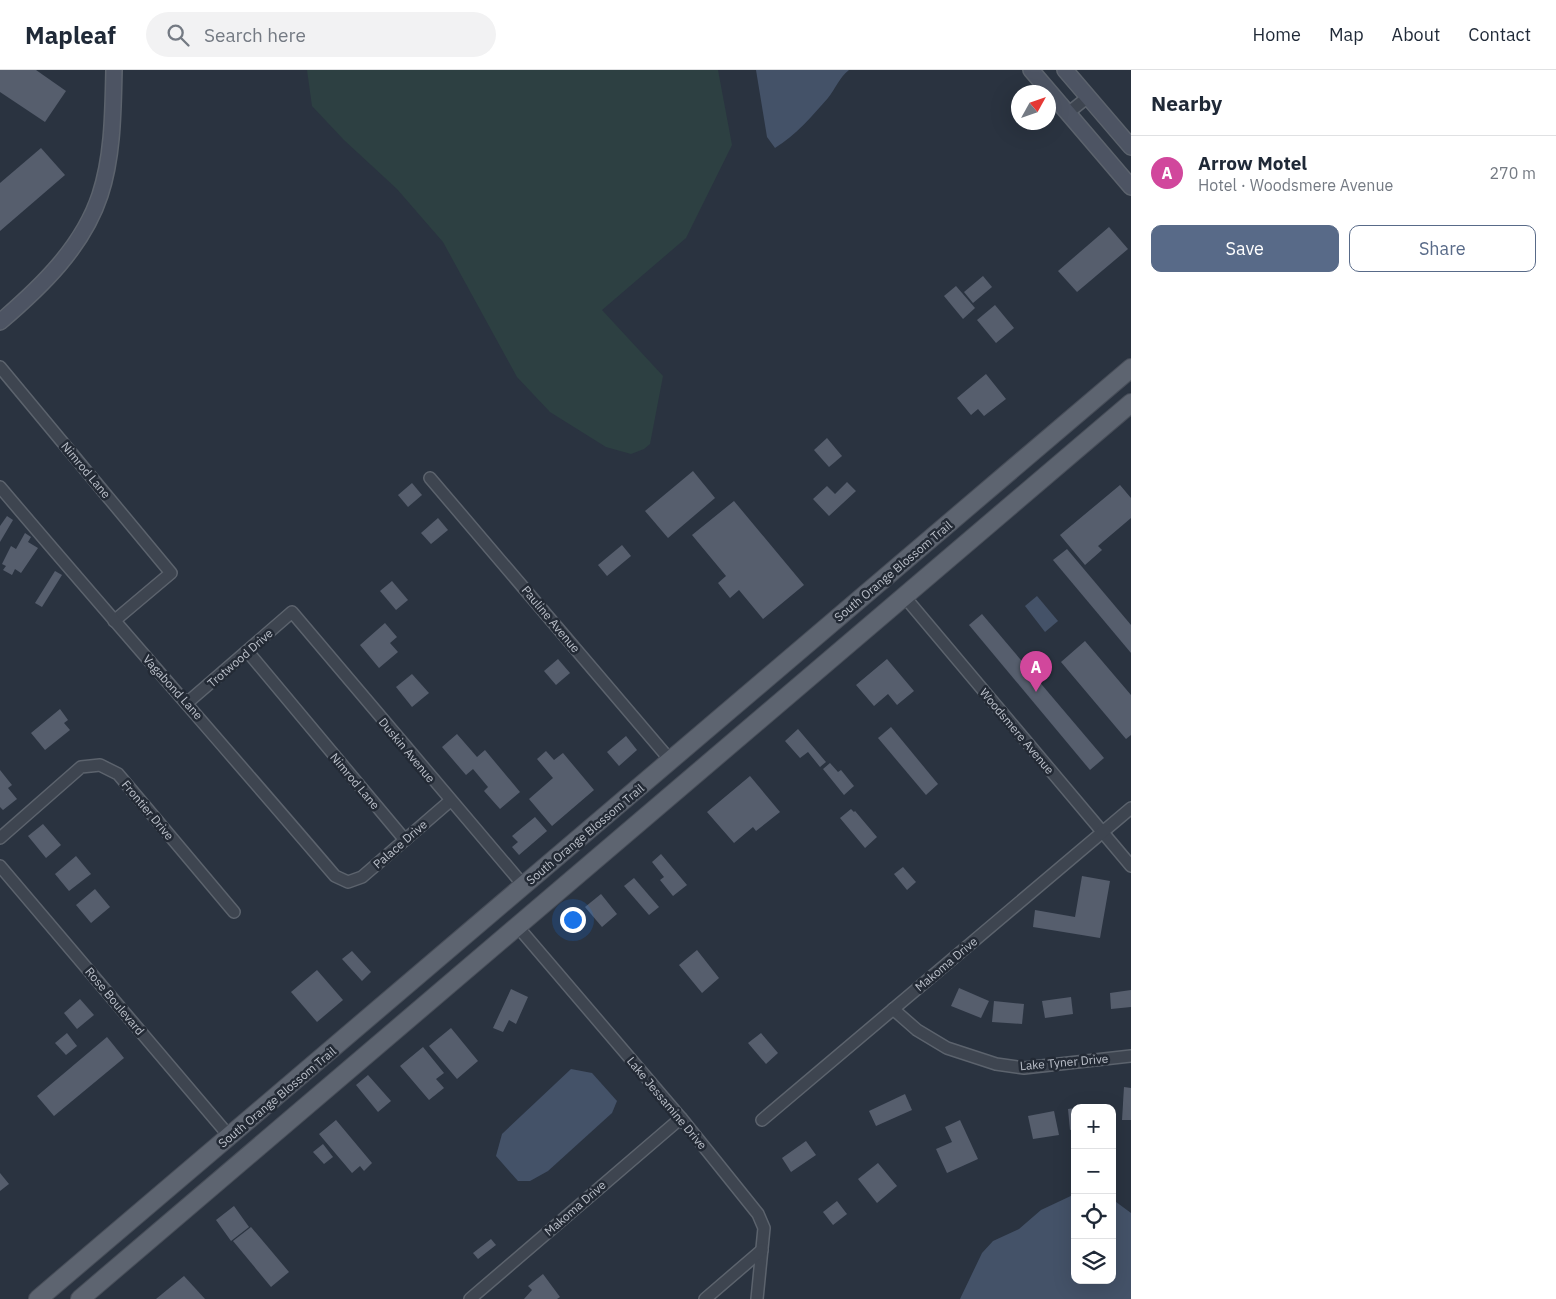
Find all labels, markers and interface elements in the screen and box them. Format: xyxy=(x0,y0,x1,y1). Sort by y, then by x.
search box xyxy=(146,12,496,57)
text: Mapleaf xyxy=(25,19,116,51)
icon: search xyxy=(164,21,192,49)
text: Search here xyxy=(204,23,306,47)
text: Home xyxy=(1253,23,1301,46)
text: Map xyxy=(1329,23,1364,46)
text: About xyxy=(1392,23,1440,46)
text: Contact xyxy=(1468,23,1531,46)
north arrow xyxy=(1011,85,1056,130)
text: Nearby xyxy=(1151,89,1222,117)
text: Arrow Motel xyxy=(1198,151,1307,175)
text: A xyxy=(1162,163,1172,183)
text: 270 m xyxy=(1489,163,1536,183)
text: Hotel · Woodsmere Avenue xyxy=(1198,175,1393,195)
button: Save xyxy=(1151,225,1339,272)
button: Share xyxy=(1349,225,1536,272)
street label: Nimrod Lane xyxy=(58,439,114,501)
street label: South Orange Blossom Trail xyxy=(831,517,955,625)
street label: Pauline Avenue xyxy=(519,582,584,656)
street label: Trotwood Drive xyxy=(204,625,276,691)
street label: Vagabond Lane xyxy=(140,651,206,723)
pin: A xyxy=(1020,651,1052,692)
street label: Woodsmere Avenue xyxy=(977,685,1058,777)
street label: Duskin Avenue xyxy=(376,715,439,786)
street label: Nimrod Lane xyxy=(327,750,383,812)
street label: Frontier Drive xyxy=(119,777,178,843)
street label: South Orange Blossom Trail xyxy=(523,780,647,888)
street label: Palace Drive xyxy=(370,816,430,871)
your location xyxy=(560,907,586,933)
street label: Makoma Drive xyxy=(912,933,980,994)
street label: Rose Boulevard xyxy=(82,964,148,1038)
street label: South Orange Blossom Trail xyxy=(215,1043,339,1151)
street label: Lake Tyner Drive xyxy=(1019,1051,1109,1073)
street label: Lake Jessamine Drive xyxy=(624,1054,710,1153)
map controls xyxy=(1071,1104,1116,1284)
button: + xyxy=(1071,1104,1116,1149)
button: − xyxy=(1071,1149,1116,1194)
street label: Makoma Drive xyxy=(541,1177,609,1239)
button: locate xyxy=(1071,1194,1116,1239)
button: layers xyxy=(1071,1239,1116,1284)

